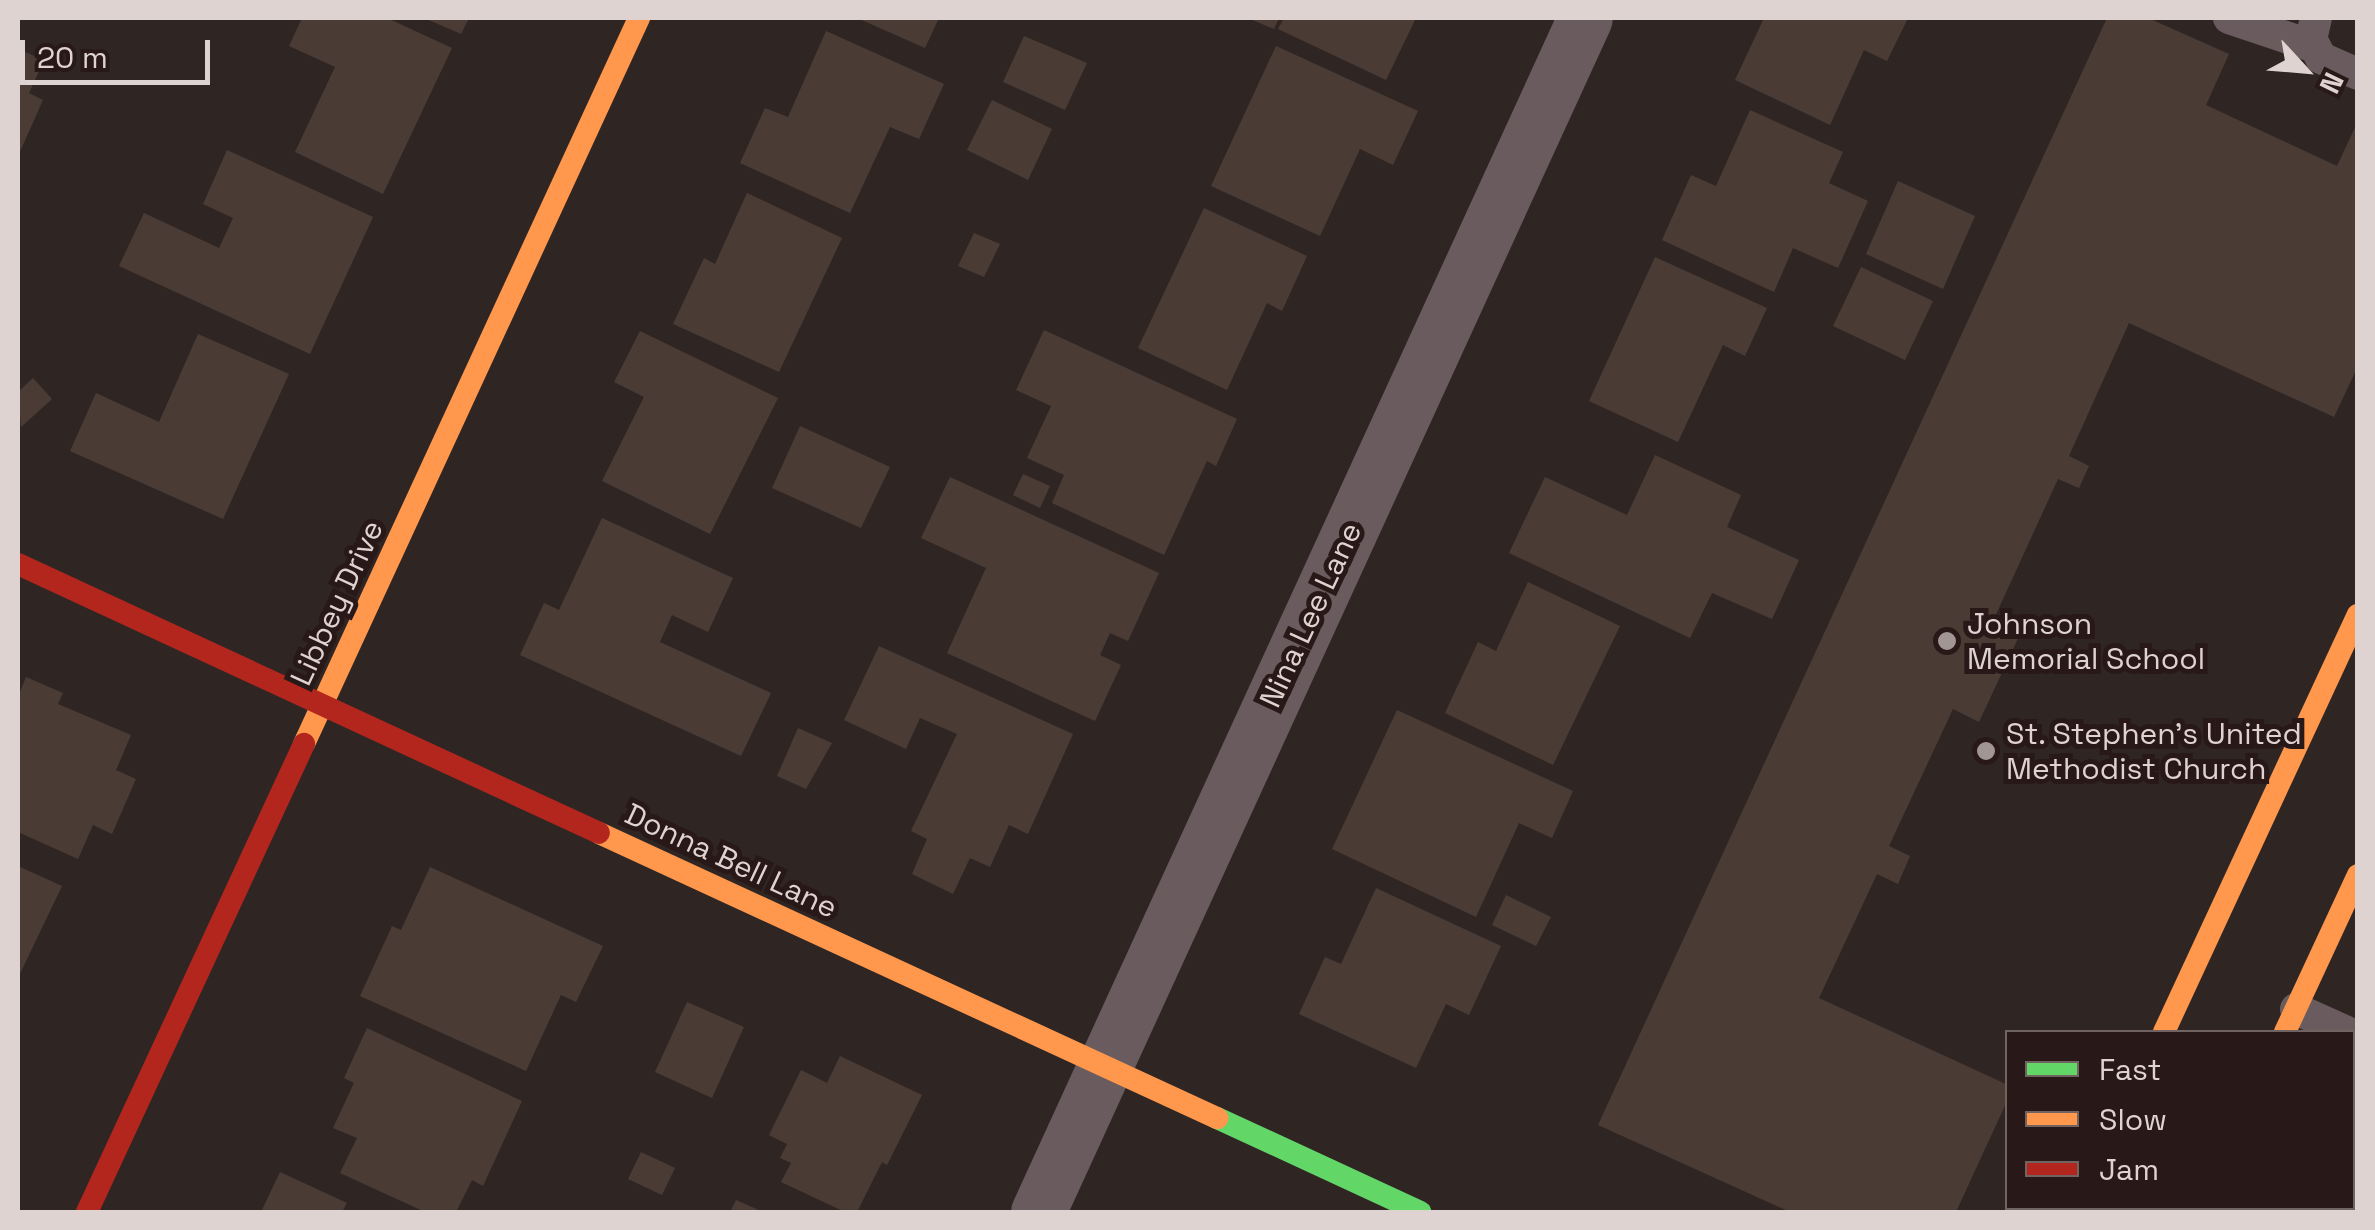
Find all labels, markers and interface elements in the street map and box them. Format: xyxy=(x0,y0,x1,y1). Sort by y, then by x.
scale bar xyxy=(25,20,215,82)
north arrow xyxy=(2255,20,2355,120)
text: 20 m xyxy=(37,38,108,77)
text: N xyxy=(2312,67,2352,99)
street label: Libbey Drive xyxy=(283,515,391,691)
street label: Nina Lee Lane xyxy=(1252,517,1370,713)
place label: Johnson Memorial School xyxy=(1967,606,2205,676)
marker: Johnson Memorial School xyxy=(1936,630,1958,652)
place label: St. Stephen's United Methodist Church xyxy=(2006,716,2303,786)
marker: St. Stephen's United Methodist Church xyxy=(1975,740,1997,762)
street label: Donna Bell Lane xyxy=(619,796,843,926)
legend xyxy=(2005,1030,2355,1210)
text: Fast xyxy=(2099,1050,2161,1089)
text: Slow xyxy=(2099,1100,2167,1139)
text: Jam xyxy=(2099,1150,2159,1189)

